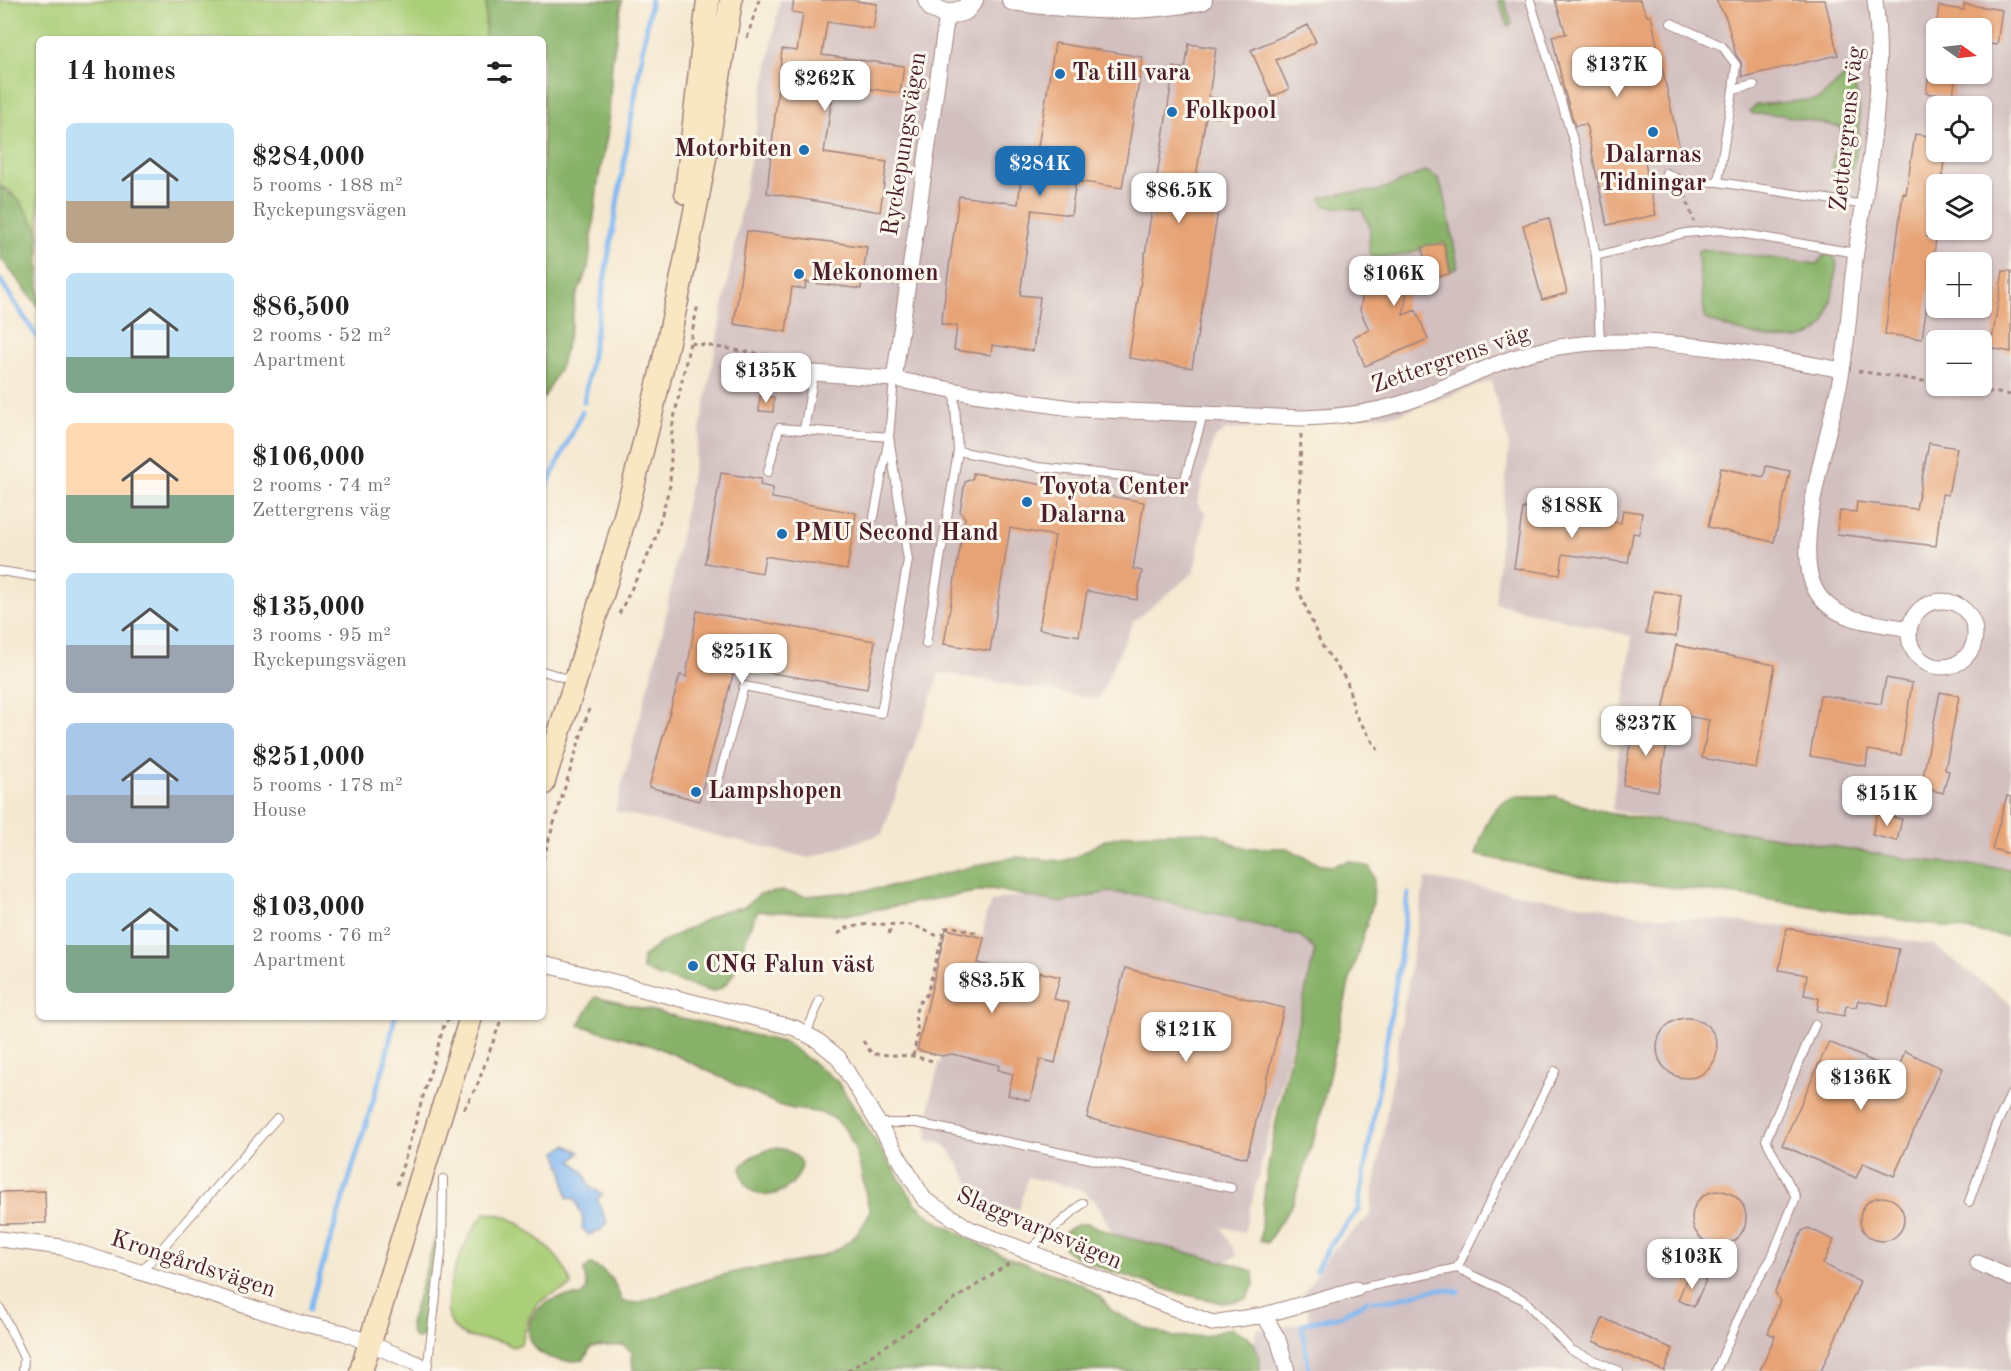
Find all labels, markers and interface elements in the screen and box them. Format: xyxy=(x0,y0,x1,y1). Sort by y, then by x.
north arrow xyxy=(1926,18,1992,84)
map controls xyxy=(1926,18,1992,396)
street label: Zettergrens väg xyxy=(1827,45,1869,213)
pin: $137K xyxy=(1575,47,1659,98)
street label: Ryckepungsvägen xyxy=(879,50,931,238)
icon: filters xyxy=(483,56,516,89)
text: $137K xyxy=(1586,56,1648,76)
text: 14 homes xyxy=(66,59,175,85)
pin: $262K xyxy=(783,61,867,112)
place label: Ta till vara xyxy=(1072,62,1191,86)
marker: Ta till vara xyxy=(1053,67,1067,81)
text: $262K xyxy=(794,70,856,90)
button: locate xyxy=(1926,96,1992,162)
place label: Folkpool xyxy=(1184,100,1277,124)
marker: Folkpool xyxy=(1165,105,1179,119)
marker: Dalarnas Tidningar xyxy=(1646,125,1660,139)
place label: Motorbiten xyxy=(674,138,792,162)
marker: Motorbiten xyxy=(797,143,811,157)
place label: Dalarnas Tidningar xyxy=(1600,144,1706,196)
text: $284,000 xyxy=(252,145,365,171)
pin: $284K xyxy=(998,146,1082,197)
icon: home xyxy=(114,147,186,219)
text: $284K xyxy=(1009,155,1071,175)
pin: $86.5K xyxy=(1130,173,1228,224)
button: layers xyxy=(1926,174,1992,240)
text: 5 rooms · 188 m² xyxy=(252,176,402,196)
text: $86.5K xyxy=(1145,182,1213,202)
text: Ryckepungsvägen xyxy=(252,201,407,221)
button: + xyxy=(1926,252,1992,318)
pin: $106K xyxy=(1352,256,1436,307)
place label: Mekonomen xyxy=(811,262,939,286)
text: $106K xyxy=(1363,265,1425,285)
marker: Mekonomen xyxy=(792,267,806,281)
text: $86,500 xyxy=(252,295,350,321)
icon: home xyxy=(114,297,186,369)
street label: Zettergrens väg xyxy=(1369,322,1533,398)
text: 2 rooms · 52 m² xyxy=(252,326,391,346)
button: − xyxy=(1926,330,1992,396)
text: Apartment xyxy=(252,351,346,371)
pin: $135K xyxy=(724,353,808,404)
text: $135K xyxy=(735,362,797,382)
text: $106,000 xyxy=(252,445,365,471)
icon: home xyxy=(114,447,186,519)
text: 2 rooms · 74 m² xyxy=(252,476,391,496)
place label: Toyota Center Dalarna xyxy=(1039,476,1189,528)
pin: $188K xyxy=(1530,488,1614,539)
marker: Toyota Center Dalarna xyxy=(1020,495,1034,509)
text: $188K xyxy=(1541,497,1603,517)
text: Zettergrens väg xyxy=(252,501,390,521)
place label: PMU Second Hand xyxy=(794,522,999,546)
marker: PMU Second Hand xyxy=(775,527,789,541)
text: $135,000 xyxy=(252,595,365,621)
icon: home xyxy=(114,597,186,669)
text: 3 rooms · 95 m² xyxy=(252,626,391,646)
pin: $251K xyxy=(700,634,784,685)
text: $251K xyxy=(711,643,773,663)
text: Ryckepungsvägen xyxy=(252,651,407,671)
pin: $237K xyxy=(1604,706,1688,757)
text: $237K xyxy=(1615,715,1677,735)
text: $251,000 xyxy=(252,745,365,771)
icon: home xyxy=(114,747,186,819)
text: 5 rooms · 178 m² xyxy=(252,776,402,796)
pin: $151K xyxy=(1845,776,1929,827)
place label: Lampshopen xyxy=(708,780,842,804)
marker: Lampshopen xyxy=(689,785,703,799)
text: $151K xyxy=(1856,785,1918,805)
text: House xyxy=(252,801,306,821)
text: $103,000 xyxy=(252,895,365,921)
icon: home xyxy=(114,897,186,969)
text: 2 rooms · 76 m² xyxy=(252,926,391,946)
text: Apartment xyxy=(252,951,346,971)
place label: CNG Falun väst xyxy=(705,954,875,978)
marker: CNG Falun väst xyxy=(686,959,700,973)
pin: $83.5K xyxy=(943,963,1041,1014)
text: $83.5K xyxy=(958,972,1026,992)
pin: $121K xyxy=(1144,1012,1228,1063)
text: $121K xyxy=(1155,1021,1217,1041)
pin: $136K xyxy=(1819,1060,1903,1111)
text: $136K xyxy=(1830,1069,1892,1089)
street label: Slaggvarpsvägen xyxy=(953,1183,1125,1275)
street label: Krongårdsvägen xyxy=(108,1227,279,1303)
pin: $103K xyxy=(1650,1239,1734,1290)
text: $103K xyxy=(1661,1248,1723,1268)

